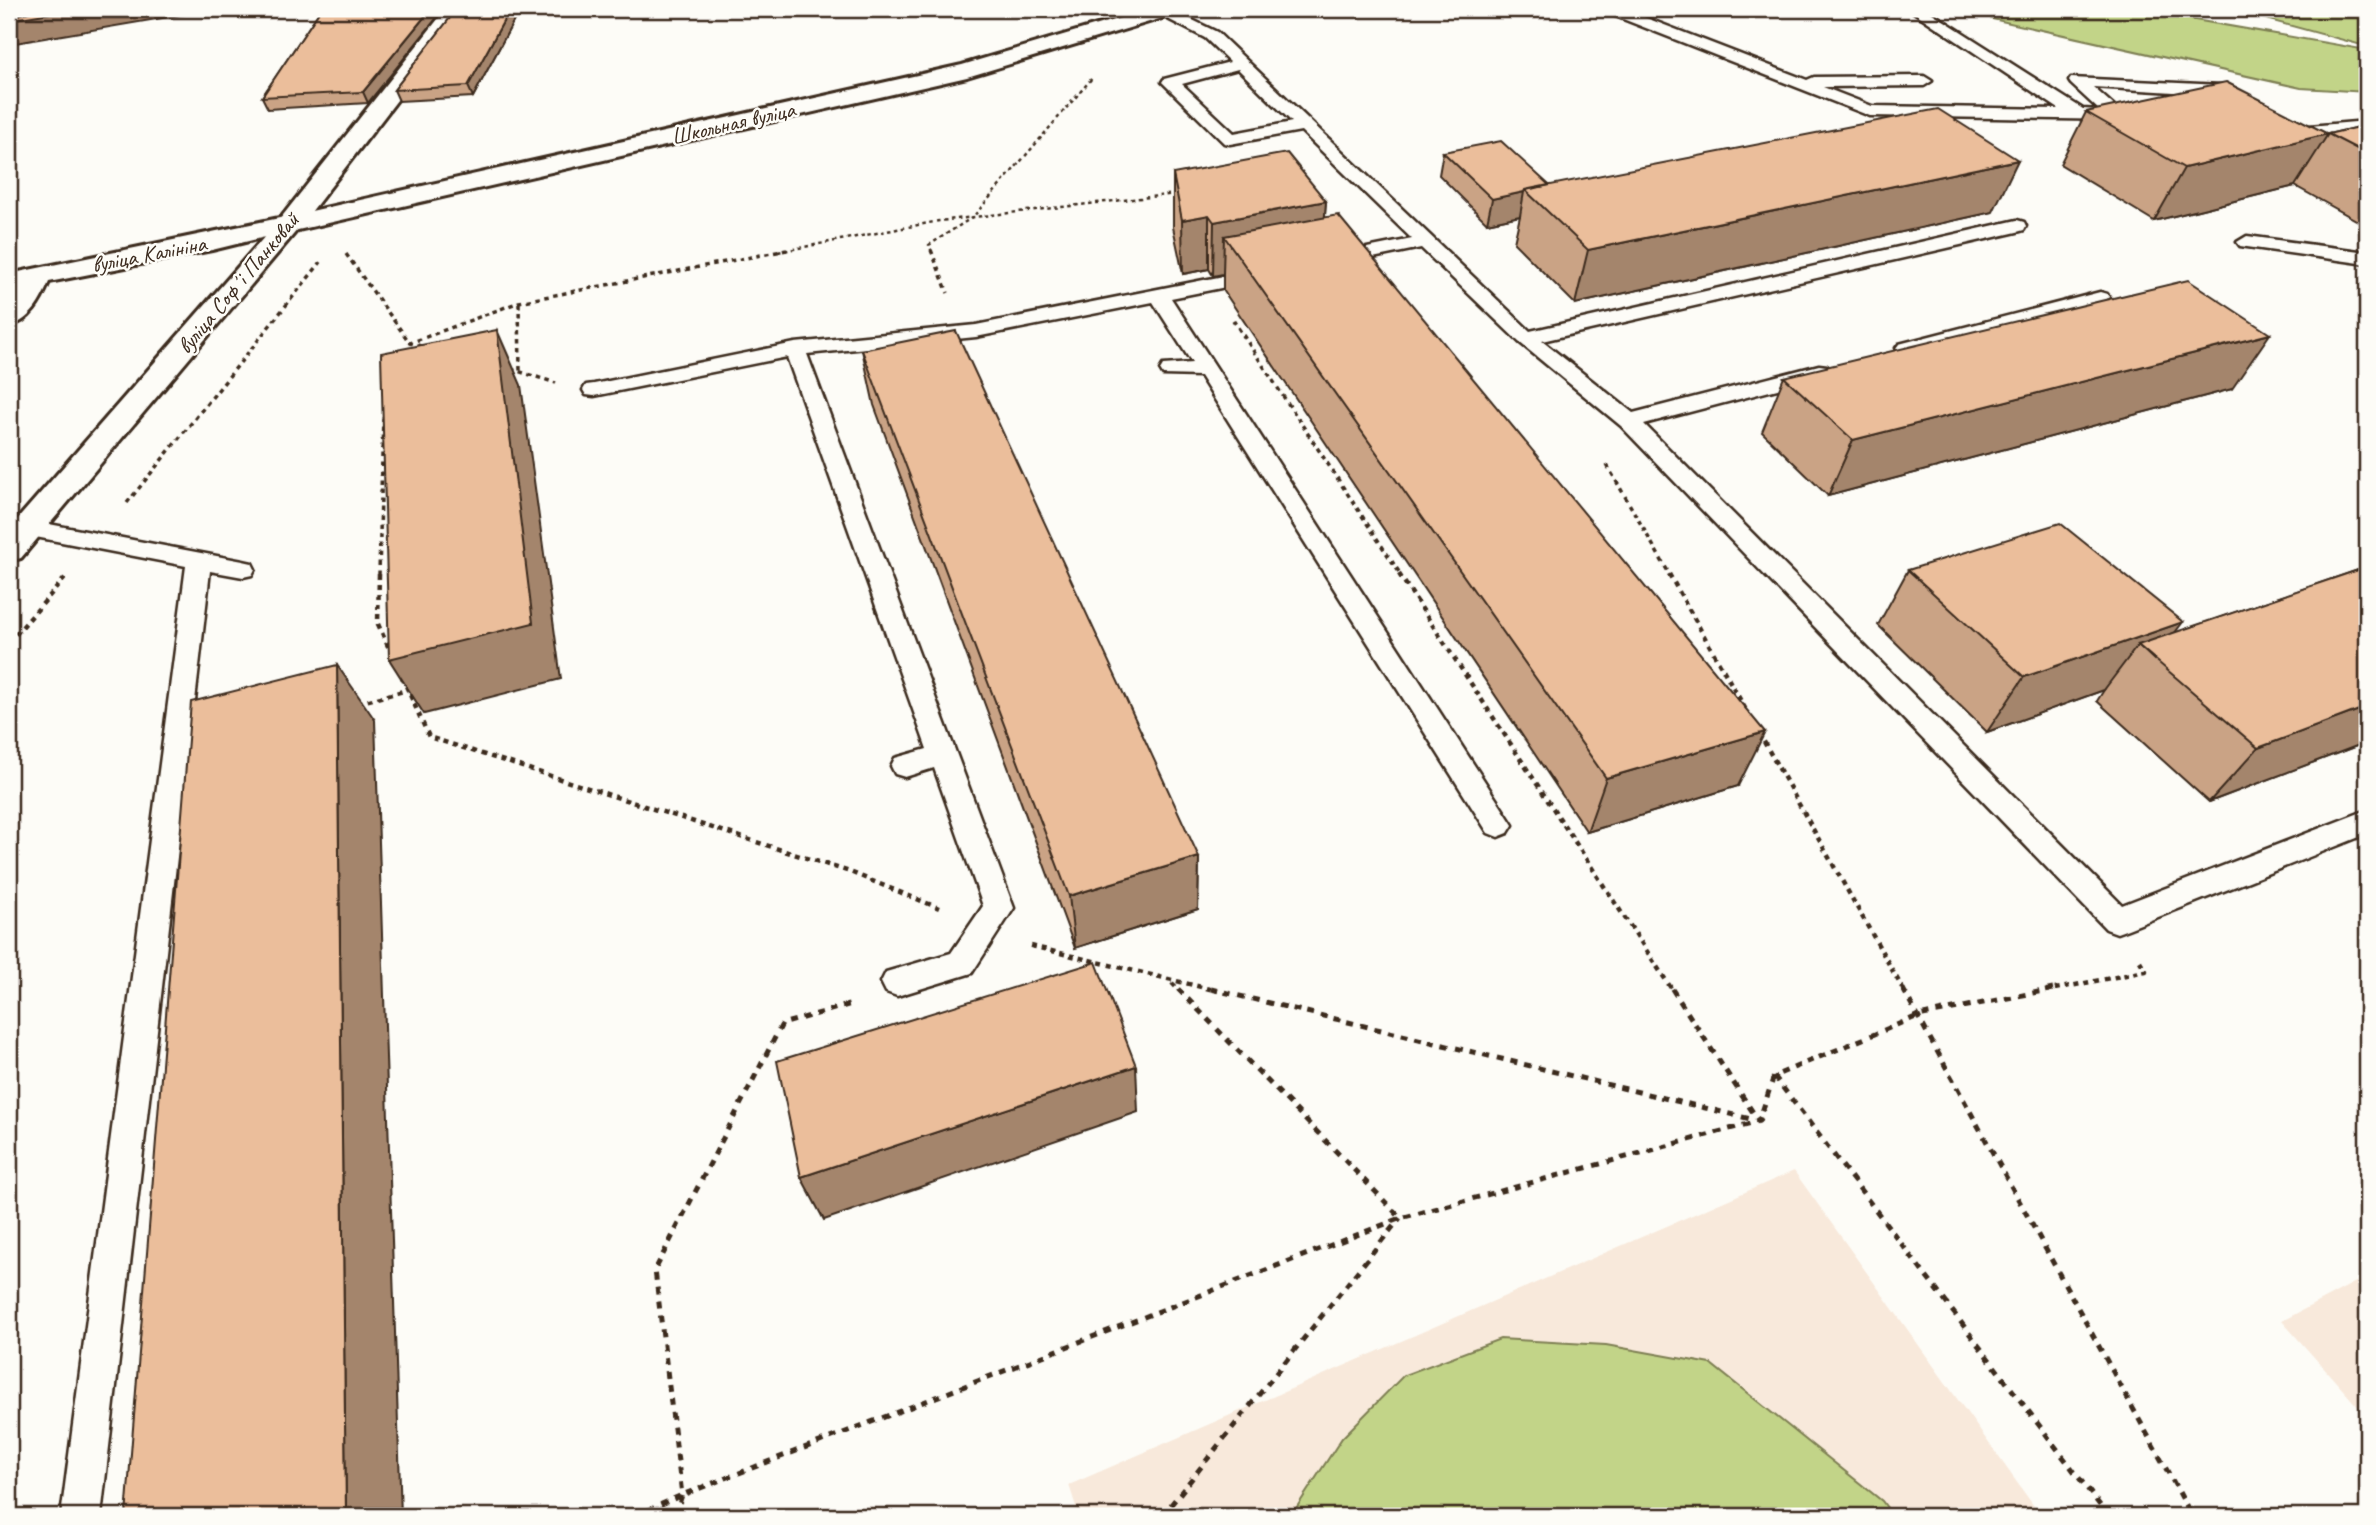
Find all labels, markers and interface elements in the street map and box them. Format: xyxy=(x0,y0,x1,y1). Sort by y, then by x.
street label: Школьная вуліца xyxy=(668,94,800,151)
street label: вуліца Софʼі Панковай xyxy=(170,205,307,360)
street label: вуліца Калініна xyxy=(89,228,211,279)

